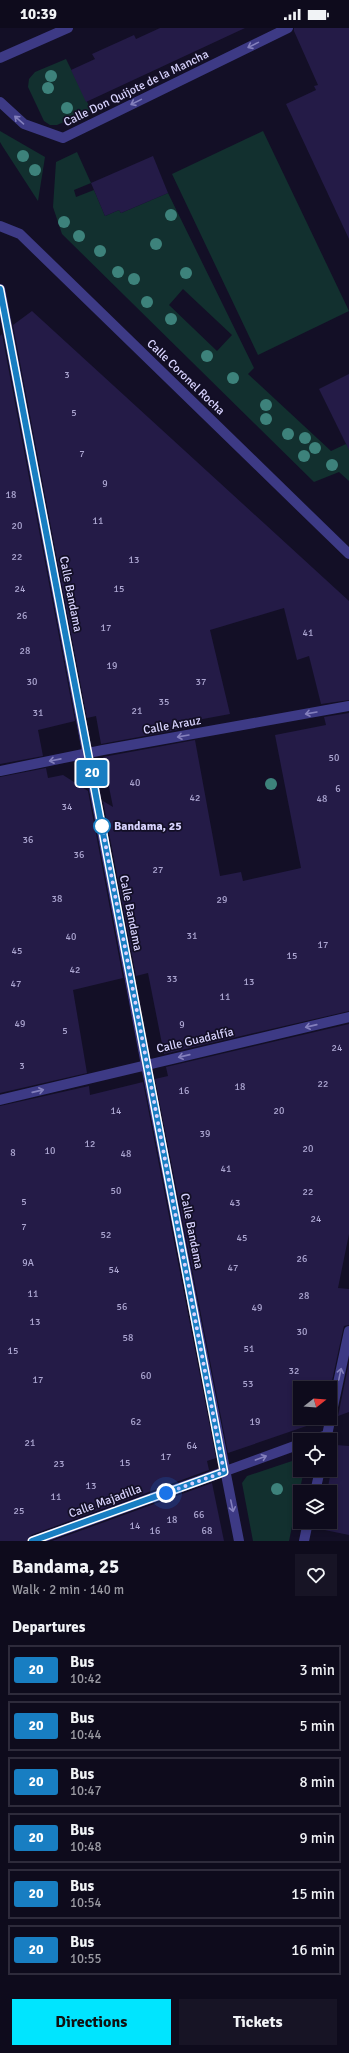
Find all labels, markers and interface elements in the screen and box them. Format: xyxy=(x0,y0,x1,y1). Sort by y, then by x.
text: 10:39 xyxy=(20,5,57,23)
one-way arrow xyxy=(247,42,259,49)
street label: Calle Don Quijote de la Mancha xyxy=(61,47,211,130)
one-way arrow xyxy=(131,99,143,106)
one-way arrow xyxy=(14,116,24,125)
street label: Calle Coronel Rocha xyxy=(143,336,228,418)
house number: 3 xyxy=(64,369,70,381)
house number: 5 xyxy=(71,407,77,419)
house number: 7 xyxy=(79,448,85,460)
house number: 9 xyxy=(102,478,108,490)
house number: 18 xyxy=(6,489,16,501)
house number: 11 xyxy=(93,515,103,527)
house number: 20 xyxy=(12,520,22,532)
house number: 22 xyxy=(12,551,22,563)
house number: 13 xyxy=(129,554,139,566)
street label: Calle Bandama xyxy=(56,555,85,633)
house number: 24 xyxy=(15,583,26,595)
house number: 15 xyxy=(114,583,124,595)
house number: 26 xyxy=(17,610,27,622)
house number: 17 xyxy=(101,622,111,634)
house number: 41 xyxy=(303,627,313,639)
house number: 28 xyxy=(20,645,30,657)
house number: 19 xyxy=(107,660,117,672)
house number: 30 xyxy=(27,676,37,688)
house number: 37 xyxy=(196,676,206,688)
house number: 35 xyxy=(159,696,169,708)
house number: 21 xyxy=(132,705,142,717)
house number: 31 xyxy=(33,707,43,719)
one-way arrow xyxy=(304,709,317,717)
street label: Calle Arauz xyxy=(142,713,202,738)
one-way arrow xyxy=(177,732,190,740)
house number: 50 xyxy=(329,752,339,764)
one-way arrow xyxy=(49,756,62,764)
line badge: 20 xyxy=(74,760,110,786)
text: 20 xyxy=(84,764,100,781)
house number: 40 xyxy=(130,777,140,789)
house number: 6 xyxy=(335,783,341,795)
house number: 42 xyxy=(190,792,200,804)
house number: 48 xyxy=(317,793,327,805)
house number: 34 xyxy=(62,801,73,813)
marker: Bandama, 25 xyxy=(93,817,111,835)
place label: Bandama, 25 xyxy=(114,819,182,834)
house number: 36 xyxy=(23,834,33,846)
house number: 36 xyxy=(74,849,84,861)
house number: 27 xyxy=(153,864,163,876)
street label: Calle Bandama xyxy=(116,874,145,952)
house number: 38 xyxy=(52,893,62,905)
house number: 29 xyxy=(217,894,227,906)
house number: 31 xyxy=(187,930,197,942)
house number: 40 xyxy=(66,931,76,943)
house number: 17 xyxy=(318,939,328,951)
house number: 45 xyxy=(12,945,22,957)
house number: 15 xyxy=(287,950,297,962)
house number: 42 xyxy=(70,964,80,976)
house number: 33 xyxy=(167,973,177,985)
house number: 13 xyxy=(244,976,254,988)
house number: 47 xyxy=(11,978,21,990)
house number: 11 xyxy=(220,991,230,1003)
house number: 49 xyxy=(15,1018,25,1030)
house number: 9 xyxy=(179,1019,185,1031)
one-way arrow xyxy=(305,1023,318,1031)
street label: Calle Guadalfía xyxy=(155,1024,235,1057)
house number: 5 xyxy=(62,1025,68,1037)
house number: 24 xyxy=(332,1042,343,1054)
one-way arrow xyxy=(178,1052,191,1060)
house number: 3 xyxy=(19,1060,25,1072)
house number: 22 xyxy=(318,1078,328,1090)
house number: 18 xyxy=(235,1081,245,1093)
house number: 16 xyxy=(179,1085,189,1097)
one-way arrow xyxy=(31,1086,44,1094)
house number: 14 xyxy=(111,1105,122,1117)
house number: 20 xyxy=(274,1105,284,1117)
house number: 39 xyxy=(200,1128,210,1140)
house number: 12 xyxy=(85,1138,95,1150)
house number: 20 xyxy=(303,1143,313,1155)
house number: 10 xyxy=(45,1145,55,1157)
house number: 8 xyxy=(10,1147,16,1159)
house number: 48 xyxy=(121,1148,131,1160)
house number: 41 xyxy=(221,1163,231,1175)
house number: 50 xyxy=(111,1185,121,1197)
house number: 22 xyxy=(303,1186,313,1198)
street label: Calle Bandama xyxy=(177,1192,206,1270)
house number: 5 xyxy=(21,1196,27,1208)
house number: 43 xyxy=(230,1197,240,1209)
house number: 24 xyxy=(311,1213,322,1225)
house number: 7 xyxy=(21,1221,27,1233)
house number: 52 xyxy=(101,1229,111,1241)
house number: 45 xyxy=(237,1232,247,1244)
house number: 26 xyxy=(297,1253,307,1265)
house number: 9A xyxy=(22,1257,34,1269)
house number: 47 xyxy=(228,1262,238,1274)
house number: 54 xyxy=(109,1264,120,1276)
house number: 11 xyxy=(28,1288,38,1300)
house number: 28 xyxy=(299,1290,309,1302)
house number: 56 xyxy=(117,1301,127,1313)
house number: 49 xyxy=(252,1302,262,1314)
house number: 13 xyxy=(30,1316,40,1328)
house number: 30 xyxy=(297,1326,307,1338)
house number: 58 xyxy=(123,1332,133,1344)
house number: 51 xyxy=(244,1343,254,1355)
house number: 15 xyxy=(8,1345,18,1357)
house number: 32 xyxy=(289,1365,299,1377)
one-way arrow xyxy=(336,1368,344,1381)
house number: 60 xyxy=(141,1370,151,1382)
house number: 17 xyxy=(33,1374,43,1386)
house number: 53 xyxy=(243,1378,253,1390)
north arrow xyxy=(293,1381,337,1425)
map controls xyxy=(293,1381,337,1529)
house number: 62 xyxy=(131,1416,141,1428)
house number: 19 xyxy=(250,1416,260,1428)
button: locate xyxy=(293,1433,337,1477)
house number: 21 xyxy=(25,1437,35,1449)
house number: 64 xyxy=(187,1440,198,1452)
house number: 17 xyxy=(161,1451,171,1463)
one-way arrow xyxy=(255,1454,267,1462)
house number: 15 xyxy=(120,1457,130,1469)
house number: 23 xyxy=(54,1458,64,1470)
house number: 13 xyxy=(86,1480,96,1492)
street label: Calle Majadilla xyxy=(67,1481,144,1522)
your location xyxy=(156,1483,176,1503)
button: layers xyxy=(293,1485,337,1529)
house number: 11 xyxy=(51,1491,61,1503)
one-way arrow xyxy=(228,1499,236,1512)
house number: 25 xyxy=(14,1505,24,1517)
house number: 66 xyxy=(194,1509,204,1521)
house number: 18 xyxy=(167,1514,177,1526)
house number: 14 xyxy=(130,1520,141,1532)
house number: 16 xyxy=(150,1525,160,1537)
house number: 68 xyxy=(202,1525,212,1537)
button: heart xyxy=(295,1554,337,1596)
text: Bandama, 25 xyxy=(12,1555,119,1579)
text: Walk · 2 min · 140 m xyxy=(12,1582,124,1598)
text: Departures xyxy=(12,1618,85,1636)
text: Bus xyxy=(70,1653,94,1671)
text: 20 xyxy=(28,1661,44,1678)
text: 3 min xyxy=(299,1661,335,1679)
text: 10:42 xyxy=(70,1671,102,1687)
text: Bus xyxy=(70,1709,94,1727)
text: 20 xyxy=(28,1717,44,1734)
text: 5 min xyxy=(299,1717,335,1735)
text: 10:44 xyxy=(70,1727,102,1743)
text: Bus xyxy=(70,1765,94,1783)
text: 20 xyxy=(28,1773,44,1790)
text: 8 min xyxy=(299,1773,335,1791)
text: 10:47 xyxy=(70,1783,102,1799)
text: Bus xyxy=(70,1821,94,1839)
text: 20 xyxy=(28,1829,44,1846)
text: 9 min xyxy=(299,1829,335,1847)
text: 10:48 xyxy=(70,1839,102,1855)
text: Bus xyxy=(70,1877,94,1895)
text: 20 xyxy=(28,1885,44,1902)
text: 15 min xyxy=(291,1885,335,1903)
text: 10:54 xyxy=(70,1895,102,1911)
text: Bus xyxy=(70,1933,94,1951)
text: 20 xyxy=(28,1941,44,1958)
text: 16 min xyxy=(291,1941,335,1959)
text: 10:55 xyxy=(70,1951,102,1967)
button: Directions xyxy=(12,1999,171,2045)
button: Tickets xyxy=(179,1999,337,2045)

